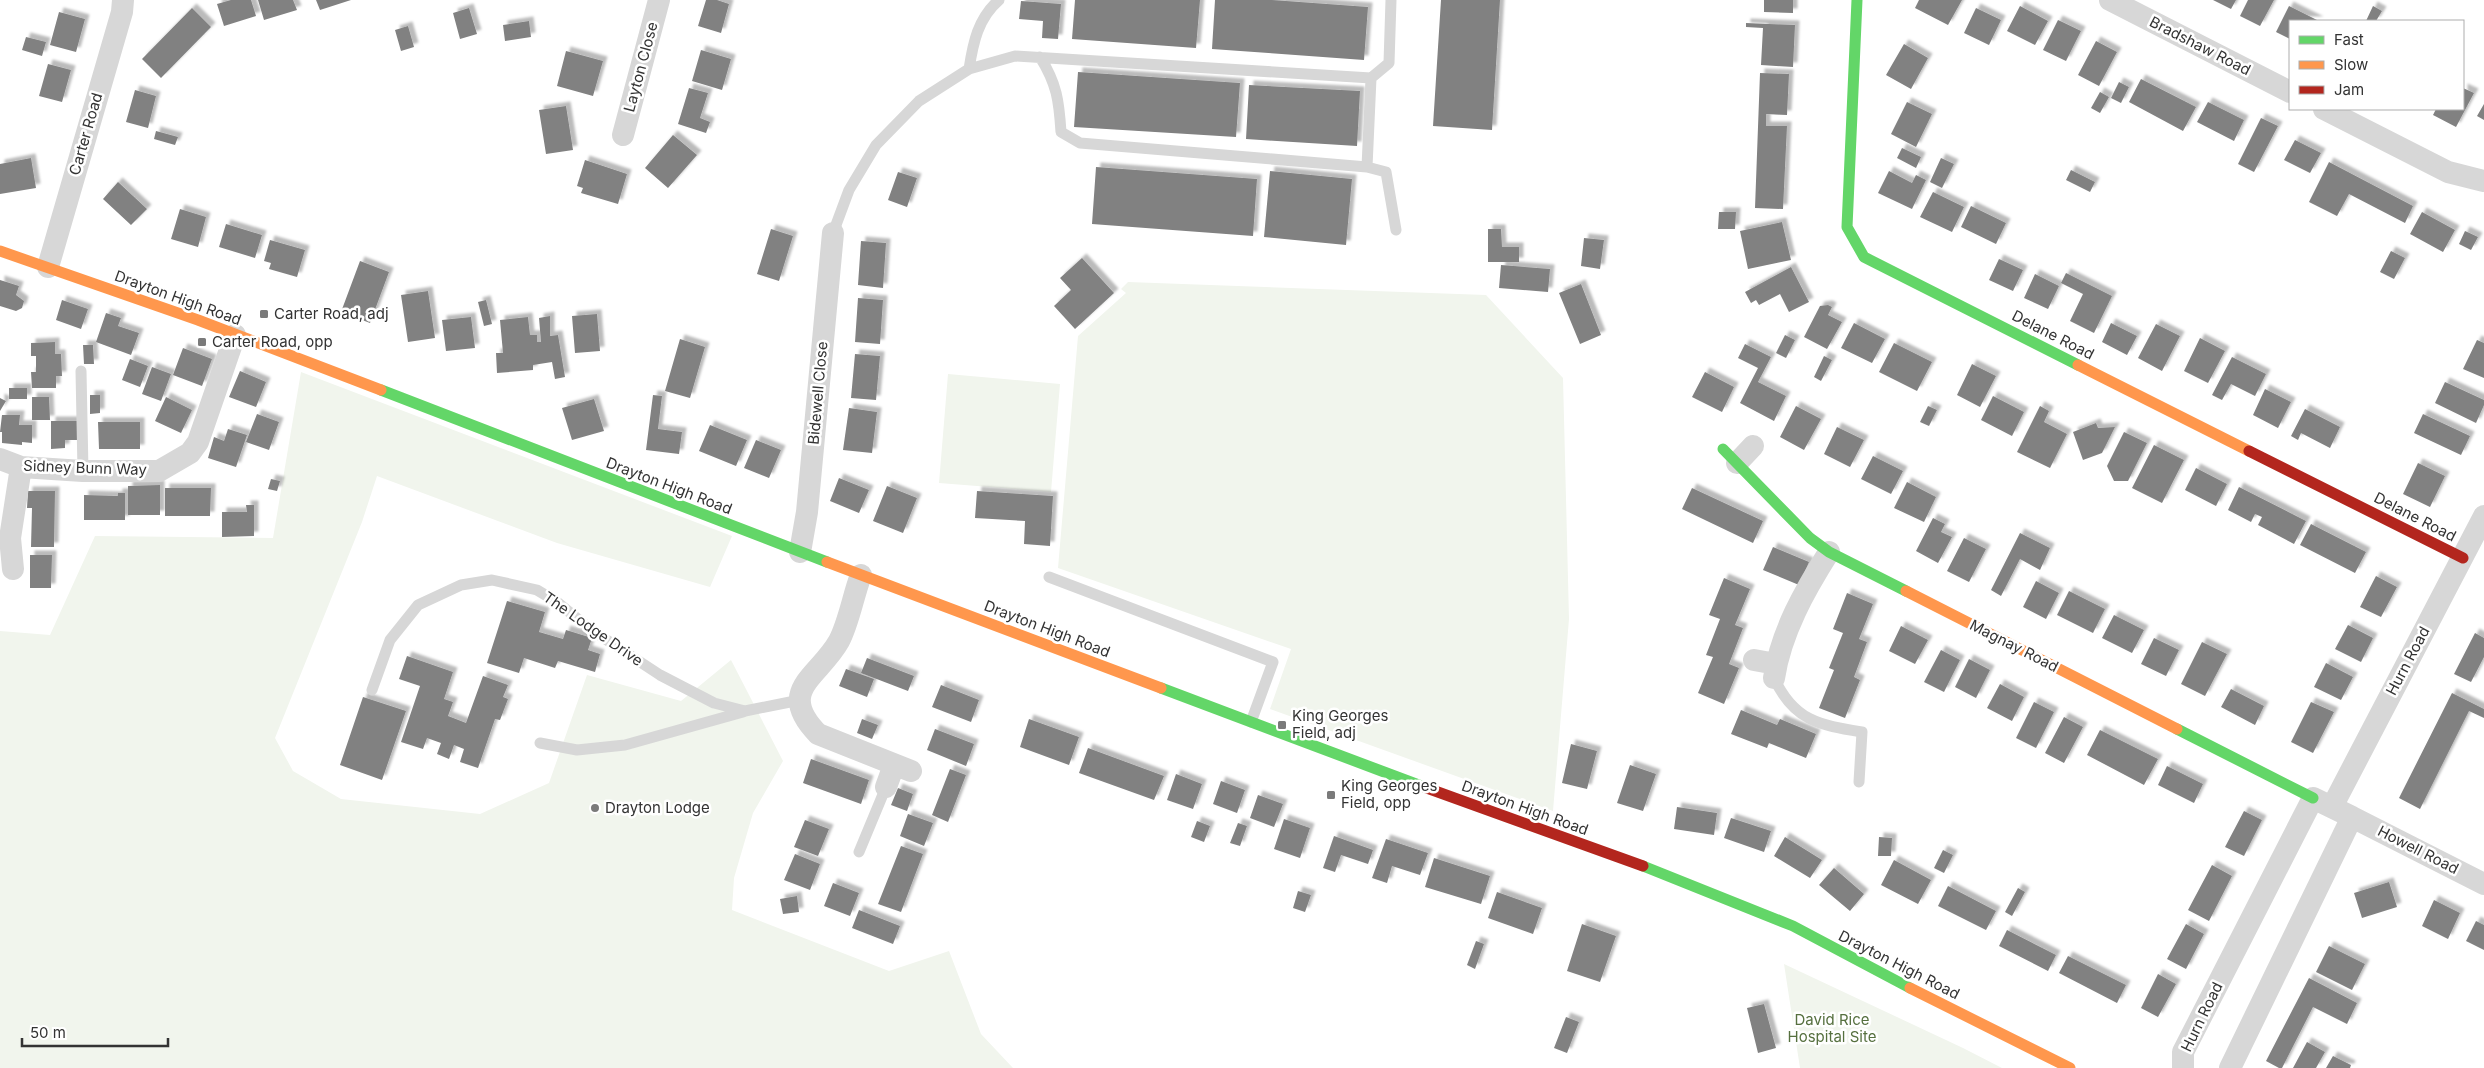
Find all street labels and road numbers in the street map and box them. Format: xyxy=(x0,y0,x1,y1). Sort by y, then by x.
street label: Bradshaw Road xyxy=(2146,12,2254,79)
street label: Layton Close xyxy=(619,20,662,114)
street label: Carter Road xyxy=(65,90,106,177)
street label: Drayton High Road xyxy=(112,266,244,329)
street label: Delane Road xyxy=(2009,306,2097,363)
street label: Bidewell Close xyxy=(804,341,831,445)
street label: Drayton High Road xyxy=(603,453,735,518)
street label: Sidney Bunn Way xyxy=(23,456,148,479)
street label: Delane Road xyxy=(2371,488,2459,545)
street label: The Lodge Drive xyxy=(540,587,647,670)
street label: Drayton High Road xyxy=(981,596,1113,661)
street label: Magnay Road xyxy=(1967,615,2062,676)
street label: Hurn Road xyxy=(2382,623,2434,698)
street label: Drayton High Road xyxy=(1459,776,1591,839)
street label: Howell Road xyxy=(2375,821,2462,878)
street label: Drayton High Road xyxy=(1835,926,1963,1003)
street label: Hurn Road xyxy=(2177,979,2227,1055)

